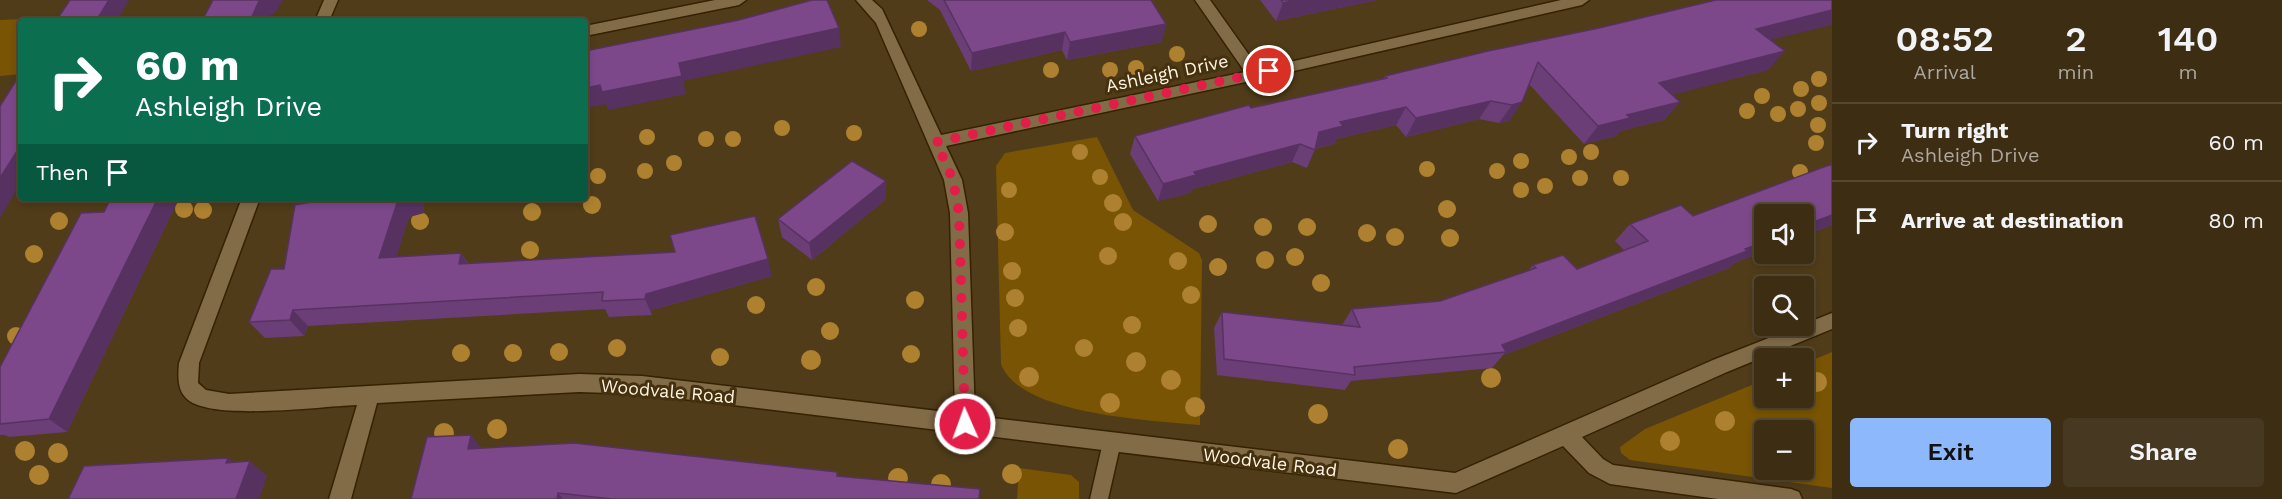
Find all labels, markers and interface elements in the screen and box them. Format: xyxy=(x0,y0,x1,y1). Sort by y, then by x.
text: 08:52 xyxy=(1896,18,1994,60)
text: 2 xyxy=(2065,18,2086,60)
text: 140 xyxy=(2158,18,2218,60)
text: 60 m xyxy=(135,41,239,90)
icon: right xyxy=(36,42,114,120)
pin xyxy=(1243,45,1294,96)
street label: Ashleigh Drive xyxy=(1104,50,1230,96)
icon: arrive xyxy=(1252,54,1285,87)
text: Arrival xyxy=(1914,60,1976,84)
text: min xyxy=(2057,60,2094,84)
text: m xyxy=(2179,60,2198,84)
text: Ashleigh Drive xyxy=(135,91,322,123)
text: Turn right xyxy=(1901,118,2008,143)
icon: right xyxy=(1850,126,1883,159)
text: 60 m xyxy=(2208,130,2264,155)
text: Ashleigh Drive xyxy=(1901,143,2040,167)
icon: arrive xyxy=(101,156,134,189)
text: Then xyxy=(36,160,89,185)
map controls xyxy=(1754,204,1814,480)
button: sound xyxy=(1754,204,1814,264)
icon: arrive xyxy=(1850,204,1883,237)
text: Arrive at destination xyxy=(1901,208,2124,233)
text: 80 m xyxy=(2208,208,2264,233)
button: search xyxy=(1754,276,1814,336)
button: + xyxy=(1754,348,1814,408)
street label: Woodvale Road xyxy=(600,375,736,407)
position arrow xyxy=(933,392,997,456)
button: Exit xyxy=(1850,418,2051,487)
button: Share xyxy=(2063,418,2264,487)
button: − xyxy=(1754,420,1814,480)
street label: Woodvale Road xyxy=(1202,443,1338,481)

